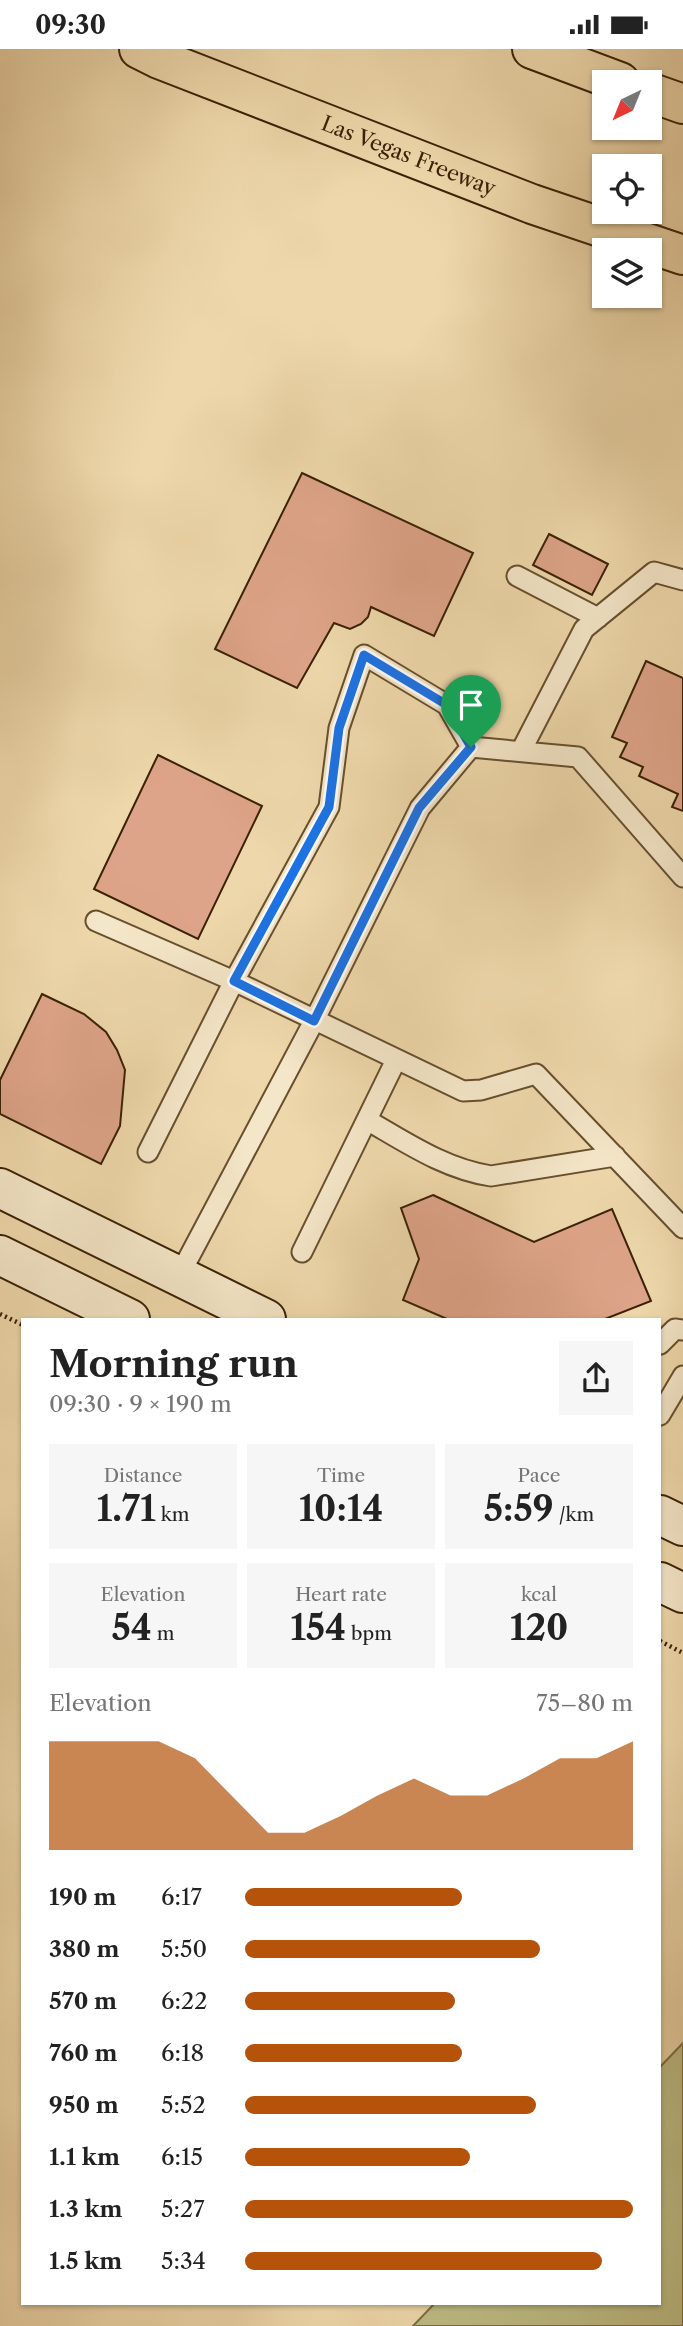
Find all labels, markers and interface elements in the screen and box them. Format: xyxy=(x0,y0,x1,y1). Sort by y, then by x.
text: 09:30 xyxy=(35,9,106,41)
north arrow xyxy=(592,70,662,140)
map controls xyxy=(592,70,662,308)
street label: Las Vegas Freeway xyxy=(318,110,500,201)
button: locate xyxy=(592,154,662,224)
button: layers xyxy=(592,238,662,308)
pin xyxy=(441,675,501,747)
icon: arrive xyxy=(452,686,490,724)
text: Morning run xyxy=(49,1340,298,1387)
button: share xyxy=(559,1341,633,1415)
text: 09:30 · 9 × 190 m xyxy=(49,1390,232,1418)
text: Distance xyxy=(104,1464,182,1487)
text: Time xyxy=(317,1464,365,1487)
text: Pace xyxy=(518,1464,560,1487)
text: 1.71 xyxy=(97,1487,156,1530)
text: 10:14 xyxy=(299,1487,383,1530)
text: 5:59 xyxy=(484,1487,554,1530)
text: km xyxy=(156,1503,189,1526)
text: /km xyxy=(554,1503,594,1526)
text: Elevation xyxy=(101,1583,185,1606)
text: Heart rate xyxy=(295,1583,387,1606)
text: kcal xyxy=(521,1583,557,1606)
text: 54 xyxy=(112,1606,152,1649)
text: 154 xyxy=(290,1606,346,1649)
text: 120 xyxy=(510,1606,568,1649)
text: m xyxy=(152,1622,174,1645)
text: bpm xyxy=(346,1622,392,1645)
text: Elevation xyxy=(49,1689,152,1717)
text: 75–80 m xyxy=(536,1689,633,1717)
text: 190 m xyxy=(49,1883,116,1911)
text: 6:17 xyxy=(161,1883,202,1911)
text: 380 m xyxy=(49,1935,120,1963)
text: 5:50 xyxy=(161,1935,207,1963)
text: 570 m xyxy=(49,1987,117,2015)
text: 6:22 xyxy=(161,1987,207,2015)
text: 760 m xyxy=(49,2039,118,2067)
text: 6:18 xyxy=(161,2039,204,2067)
text: 950 m xyxy=(49,2091,119,2119)
text: 5:52 xyxy=(161,2091,206,2119)
text: 1.1 km xyxy=(49,2143,120,2171)
text: 6:15 xyxy=(161,2143,203,2171)
text: 1.3 km xyxy=(49,2195,123,2223)
text: 5:27 xyxy=(161,2195,205,2223)
text: 1.5 km xyxy=(49,2247,122,2275)
text: 5:34 xyxy=(161,2247,206,2275)

